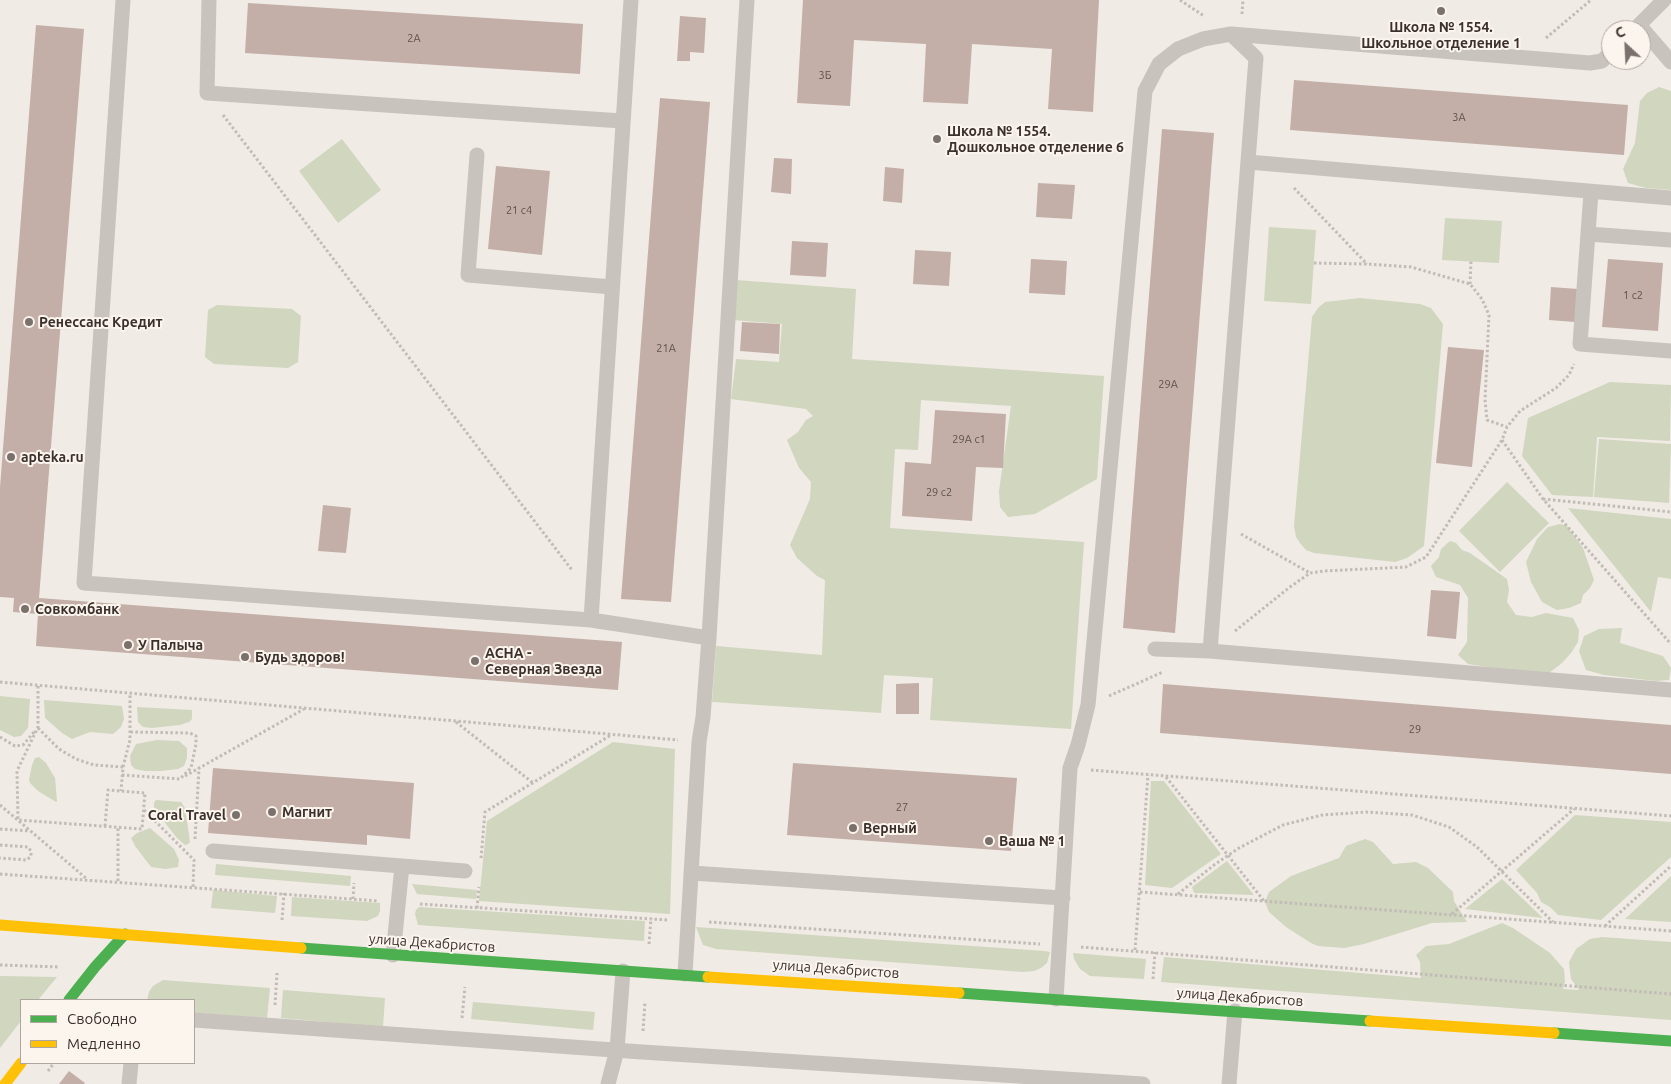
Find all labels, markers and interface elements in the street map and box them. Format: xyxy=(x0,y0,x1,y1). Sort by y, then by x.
marker: Школа № 1554. Школьное отделение 1 xyxy=(1435,5,1447,17)
place label: Школа № 1554. Школьное отделение 1 xyxy=(1361,19,1521,52)
north arrow xyxy=(1601,20,1651,70)
text: С xyxy=(1613,23,1628,41)
house number: 2А xyxy=(407,31,421,45)
house number: 3Б xyxy=(819,68,831,82)
house number: 3А xyxy=(1452,110,1466,124)
place label: Школа № 1554. Дошкольное отделение 6 xyxy=(947,123,1124,156)
marker: Школа № 1554. Дошкольное отделение 6 xyxy=(931,133,943,145)
house number: 21 с4 xyxy=(506,203,532,217)
house number: 1 с2 xyxy=(1623,288,1643,302)
place label: Ренессанс Кредит xyxy=(39,314,163,330)
marker: Ренессанс Кредит xyxy=(23,316,35,328)
house number: 21А xyxy=(656,341,676,355)
house number: 29А xyxy=(1158,377,1178,391)
house number: 29А с1 xyxy=(952,432,986,446)
place label: apteka.ru xyxy=(21,449,84,465)
marker: apteka.ru xyxy=(5,451,17,463)
house number: 29 с2 xyxy=(926,485,952,499)
place label: Совкомбанк xyxy=(35,601,119,617)
marker: Совкомбанк xyxy=(19,603,31,615)
place label: У Палыча xyxy=(138,637,203,653)
marker: У Палыча xyxy=(122,639,134,651)
place label: АСНА - Северная Звезда xyxy=(485,645,602,678)
place label: Будь здоров! xyxy=(255,649,345,665)
marker: Будь здоров! xyxy=(239,651,251,663)
marker: АСНА - Северная Звезда xyxy=(469,655,481,667)
house number: 29 xyxy=(1409,722,1421,736)
house number: 27 xyxy=(896,800,908,814)
place label: Магнит xyxy=(282,804,332,820)
marker: Магнит xyxy=(266,806,278,818)
place label: Coral Travel xyxy=(148,807,226,823)
marker: Coral Travel xyxy=(230,809,242,821)
place label: Верный xyxy=(863,820,917,836)
marker: Верный xyxy=(847,822,859,834)
place label: Ваша № 1 xyxy=(999,833,1066,849)
marker: Ваша № 1 xyxy=(983,835,995,847)
street label: улица Декабристов xyxy=(368,930,496,956)
street label: улица Декабристов xyxy=(772,956,900,982)
street label: улица Декабристов xyxy=(1176,984,1304,1010)
legend xyxy=(20,999,195,1064)
text: Свободно xyxy=(67,1010,137,1027)
text: Медленно xyxy=(67,1035,141,1052)

